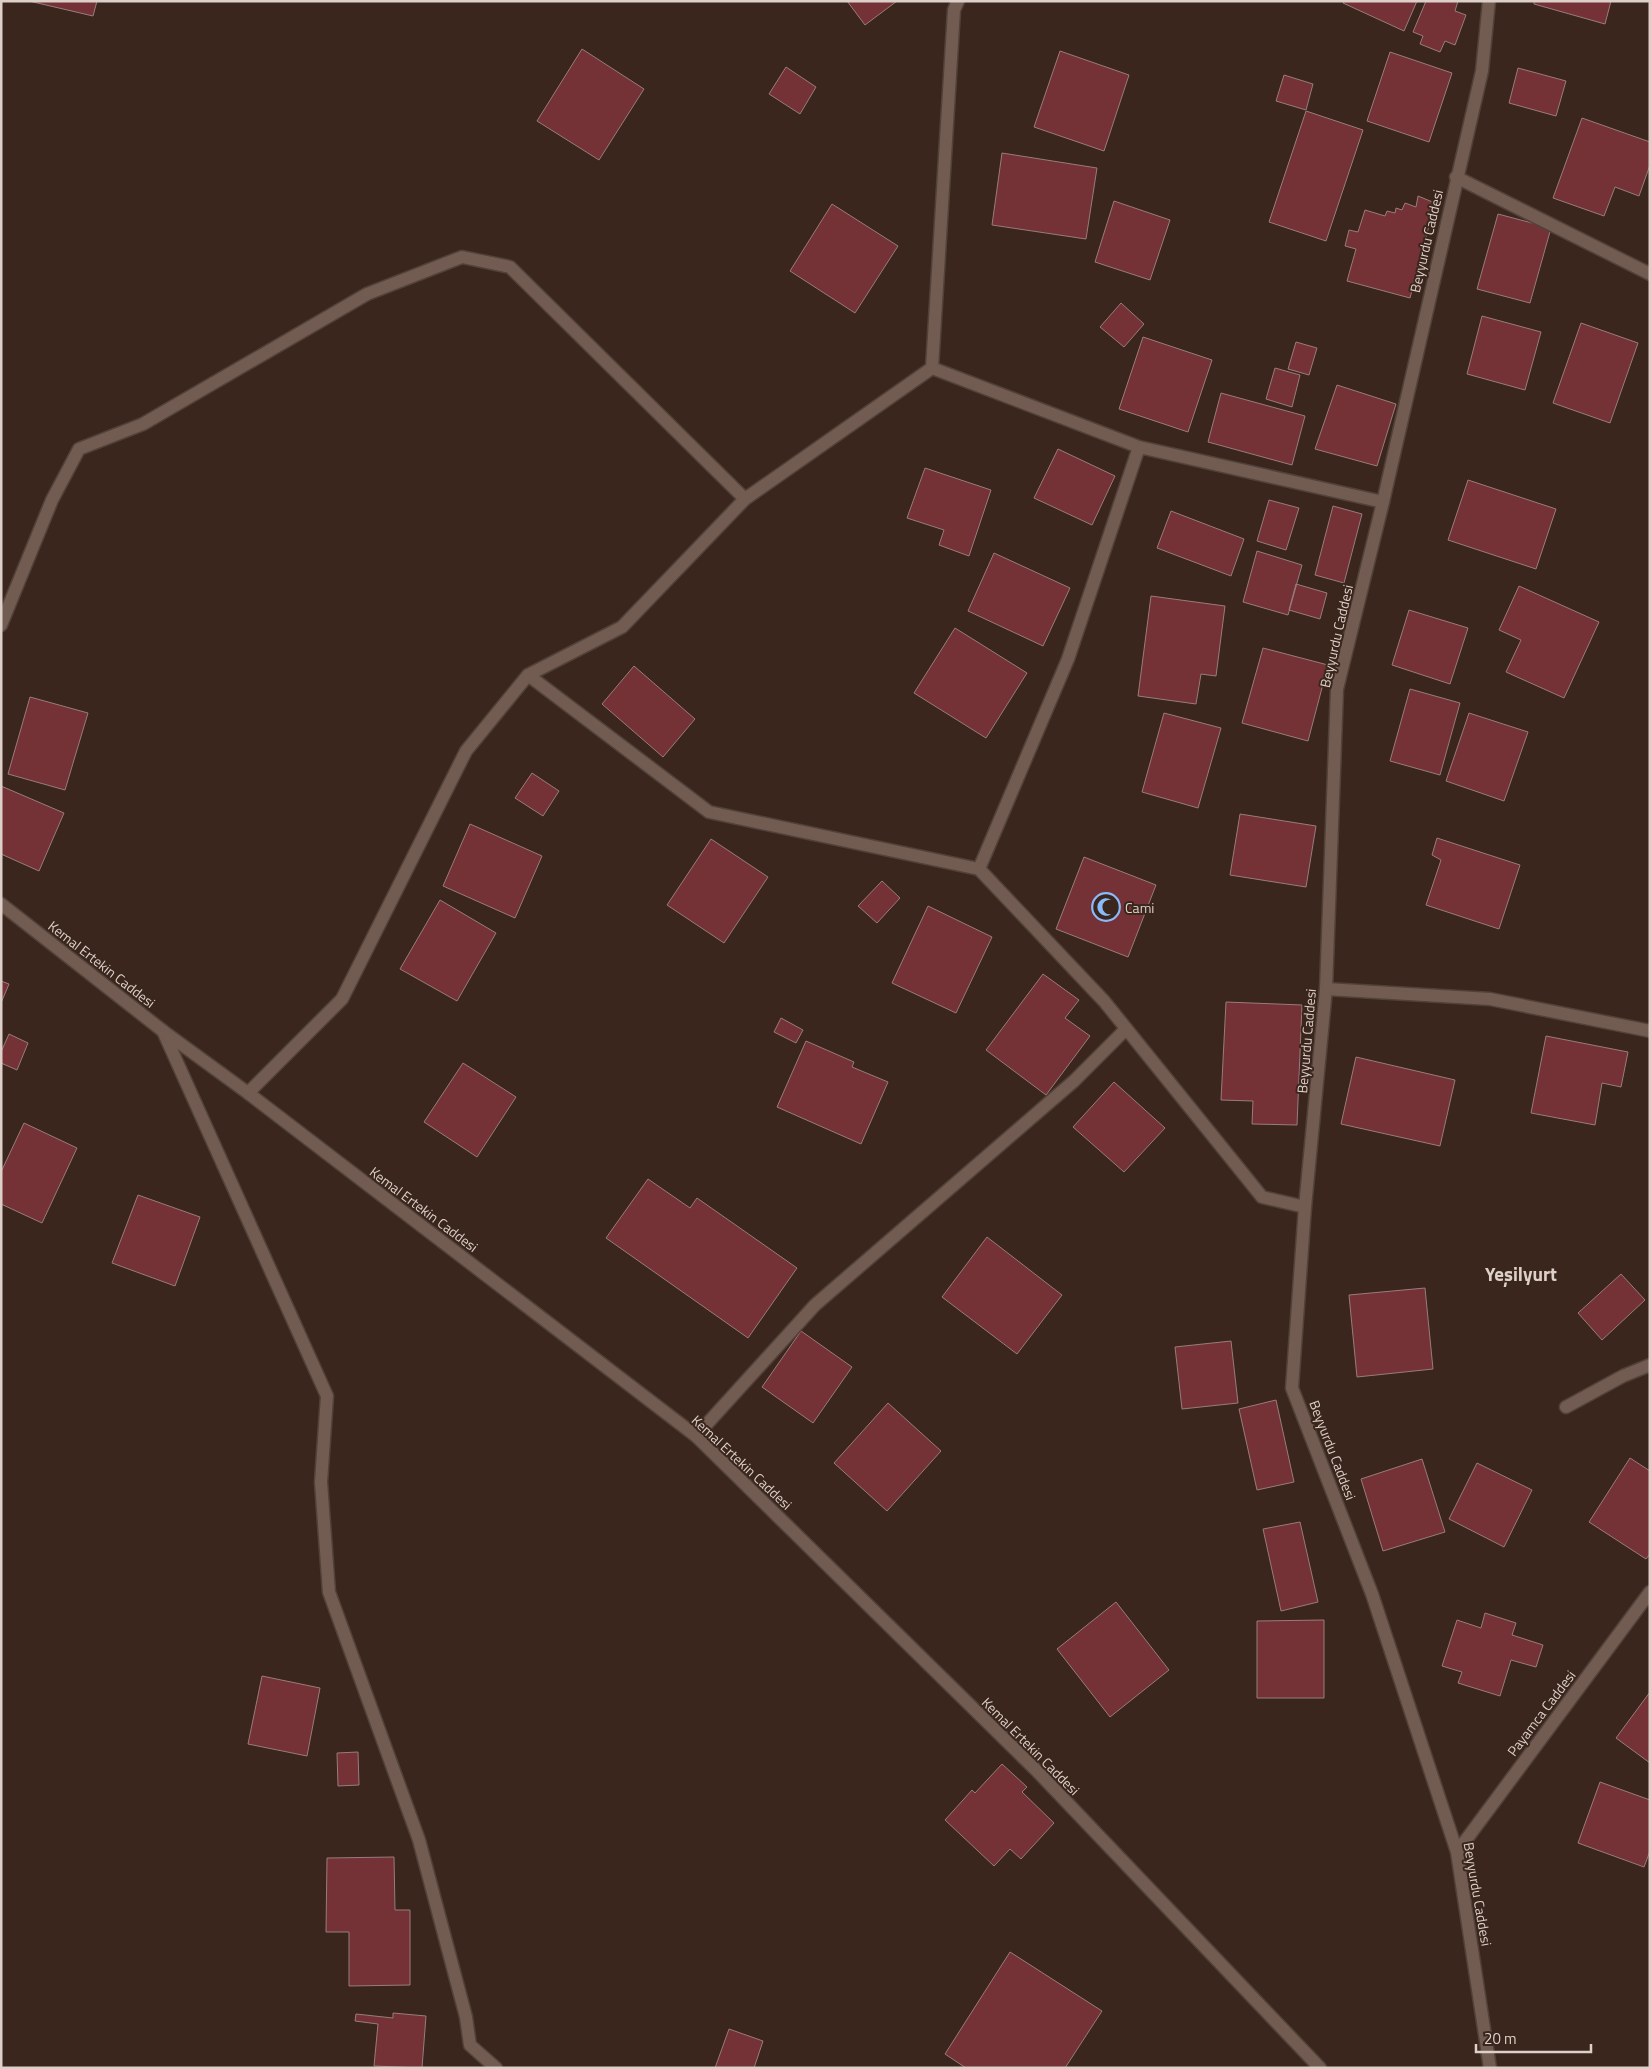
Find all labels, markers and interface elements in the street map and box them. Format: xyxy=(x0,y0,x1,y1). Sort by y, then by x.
street label: Beyyurdu Caddesi xyxy=(1404,187,1448,295)
street label: Beyyurdu Caddesi xyxy=(1314,582,1358,690)
mosque icon: Cami xyxy=(1091,892,1121,922)
place label: Cami xyxy=(1125,897,1154,918)
street label: Kemal Ertekin Caddesi xyxy=(44,915,160,1013)
street label: Beyyurdu Caddesi xyxy=(1291,988,1321,1094)
street label: Kemal Ertekin Caddesi xyxy=(365,1161,483,1257)
district label: Yeşilyurt xyxy=(1485,1259,1557,1288)
street label: Beyyurdu Caddesi xyxy=(1304,1397,1362,1503)
street label: Kemal Ertekin Caddesi xyxy=(687,1410,797,1514)
street label: Payamca Caddesi xyxy=(1502,1666,1580,1760)
street label: Kemal Ertekin Caddesi xyxy=(977,1692,1085,1800)
street label: Beyyurdu Caddesi xyxy=(1459,1840,1497,1948)
scale bar xyxy=(1476,2022,1591,2054)
text: 20 m xyxy=(1484,2027,1517,2050)

